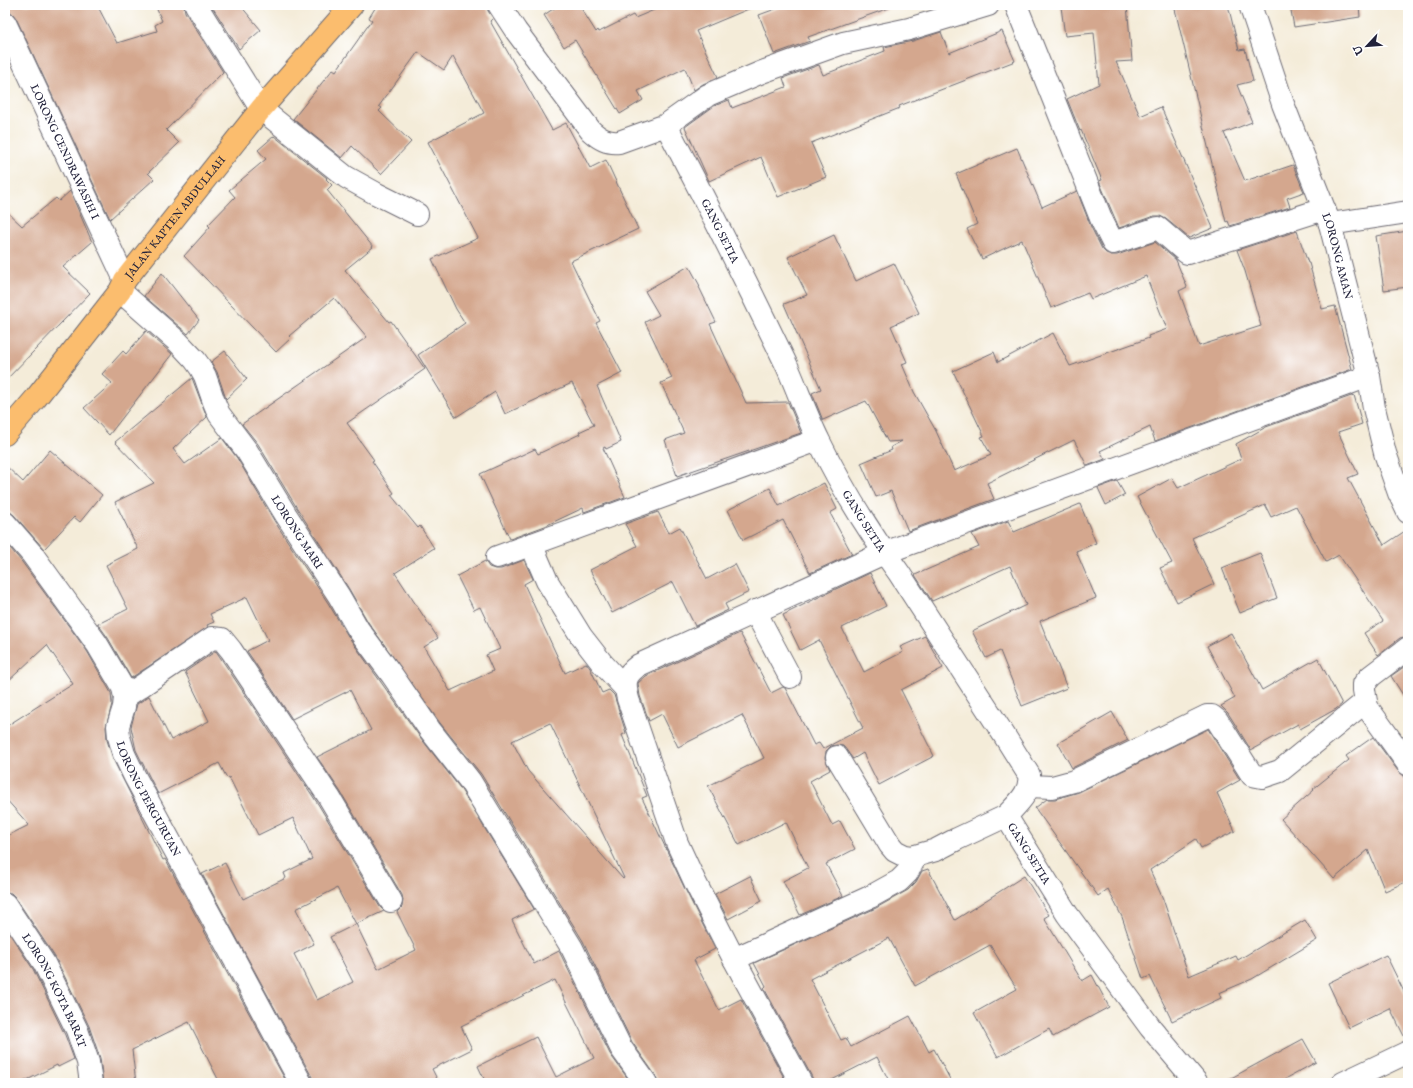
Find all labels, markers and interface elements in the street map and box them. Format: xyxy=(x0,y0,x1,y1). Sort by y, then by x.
north arrow xyxy=(1347,26,1387,66)
text: U xyxy=(1350,42,1368,58)
street label: LORONG CENDRAWASIH I xyxy=(27,82,102,222)
street label: JALAN KAPTEN ABDULLAH xyxy=(121,153,229,284)
street label: GANG SETIA xyxy=(697,197,742,266)
street label: LORONG AMAN xyxy=(1318,211,1355,301)
street label: GANG SETIA xyxy=(839,488,888,555)
street label: LORONG MARI xyxy=(268,493,326,572)
street label: LORONG PERGURUAN xyxy=(113,739,183,860)
street label: GANG SETIA xyxy=(1004,820,1053,888)
street label: LORONG KOTA BARAT xyxy=(18,931,89,1050)

